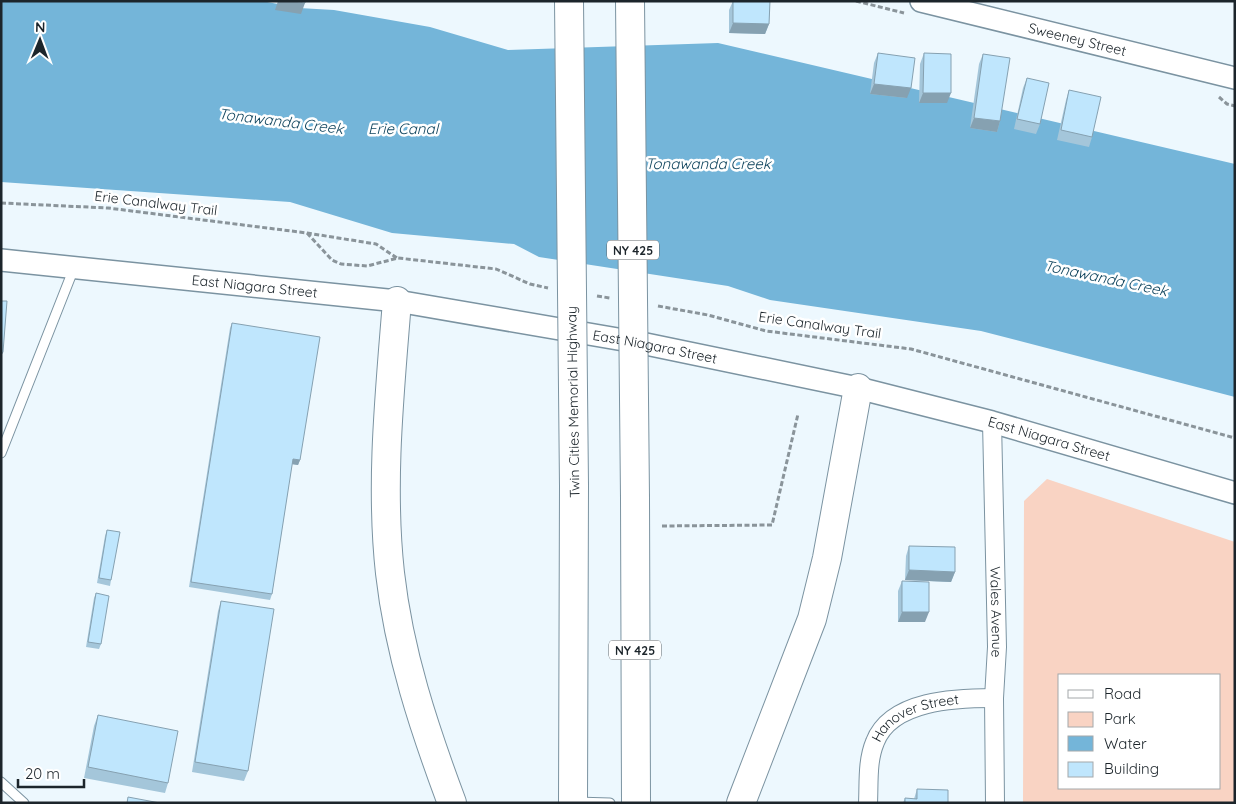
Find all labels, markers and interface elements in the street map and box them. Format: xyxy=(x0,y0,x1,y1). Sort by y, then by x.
north arrow xyxy=(15,15,65,65)
text: N xyxy=(35,18,46,36)
street label: Sweeney Street xyxy=(1027,19,1128,60)
water label: Tonawanda Creek xyxy=(218,104,346,138)
water label: Erie Canal xyxy=(368,119,440,138)
water label: Tonawanda Creek xyxy=(645,154,773,173)
street label: Erie Canalway Trail xyxy=(94,187,218,219)
road number: NY 425 xyxy=(607,240,659,260)
water label: Tonawanda Creek xyxy=(1043,256,1171,301)
street label: East Niagara Street xyxy=(191,271,319,302)
street label: Twin Cities Memorial Highway xyxy=(562,306,584,498)
street label: Erie Canalway Trail xyxy=(758,307,882,343)
street label: East Niagara Street xyxy=(591,326,719,368)
street label: East Niagara Street xyxy=(986,412,1112,465)
street label: Wales Avenue xyxy=(986,566,1006,658)
road number: NY 425 xyxy=(609,640,661,660)
legend xyxy=(1058,674,1221,789)
text: Road xyxy=(1104,684,1141,703)
street label: Hanover Street xyxy=(867,690,960,745)
text: Park xyxy=(1104,709,1136,728)
text: Water xyxy=(1104,734,1147,753)
scale bar xyxy=(18,756,84,788)
text: Building xyxy=(1104,759,1159,778)
text: 20 m xyxy=(25,764,60,783)

